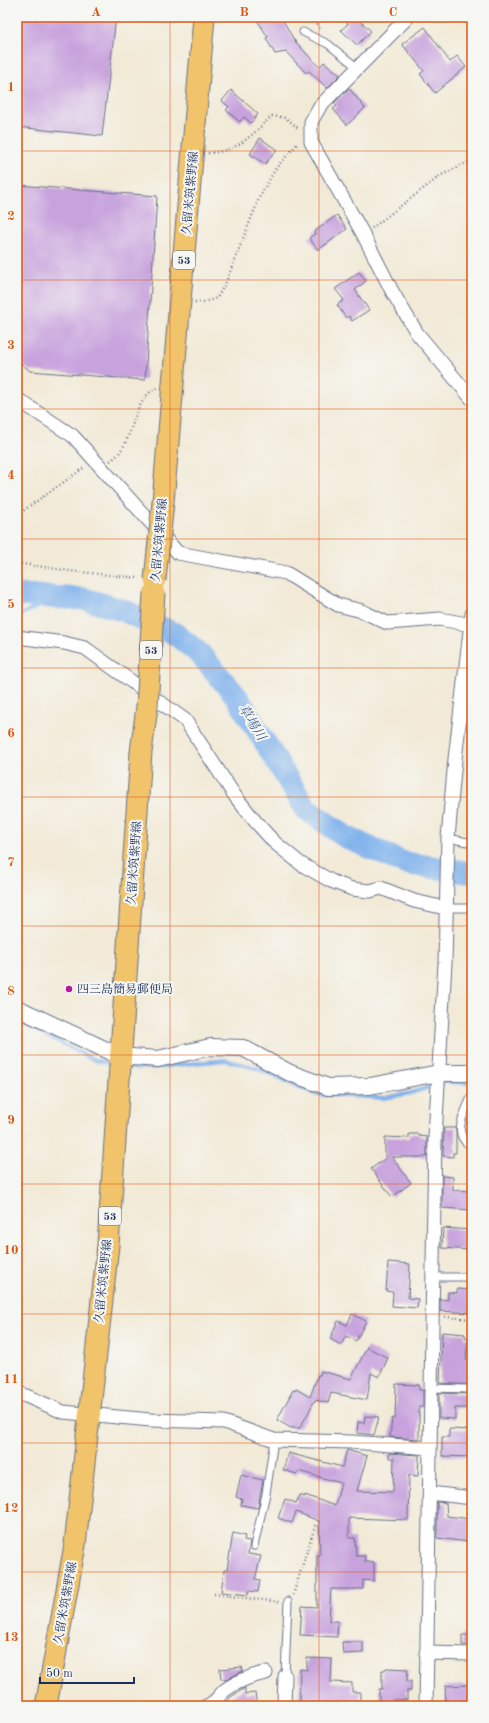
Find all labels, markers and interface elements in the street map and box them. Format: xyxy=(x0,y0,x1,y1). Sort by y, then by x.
text: A xyxy=(91,6,101,19)
text: B xyxy=(239,6,249,19)
text: C xyxy=(389,6,397,19)
text: 1 xyxy=(7,81,15,94)
street label: 久留米筑紫野線 xyxy=(179,151,201,235)
text: 2 xyxy=(7,210,15,223)
road number: 53 xyxy=(173,251,195,269)
text: 3 xyxy=(7,339,15,352)
text: 4 xyxy=(7,469,15,482)
street label: 久留米筑紫野線 xyxy=(148,498,170,582)
text: 5 xyxy=(7,598,15,611)
road number: 53 xyxy=(140,641,162,659)
water label: 草場川 xyxy=(236,702,269,744)
text: 6 xyxy=(7,727,15,740)
street label: 久留米筑紫野線 xyxy=(124,821,144,905)
text: 7 xyxy=(7,856,15,869)
place label: 四三島簡易郵便局 xyxy=(77,982,173,996)
marker: 四三島簡易郵便局 xyxy=(64,984,74,994)
text: 8 xyxy=(7,985,15,998)
text: 9 xyxy=(7,1114,15,1127)
road number: 53 xyxy=(99,1207,121,1225)
street label: 久留米筑紫野線 xyxy=(92,1238,114,1324)
text: 10 xyxy=(3,1244,19,1257)
text: 11 xyxy=(3,1373,19,1386)
text: 12 xyxy=(3,1502,19,1515)
street label: 久留米筑紫野線 xyxy=(51,1560,79,1646)
text: 13 xyxy=(3,1631,19,1644)
scale bar xyxy=(40,1659,134,1685)
text: 50 m xyxy=(46,1667,73,1680)

